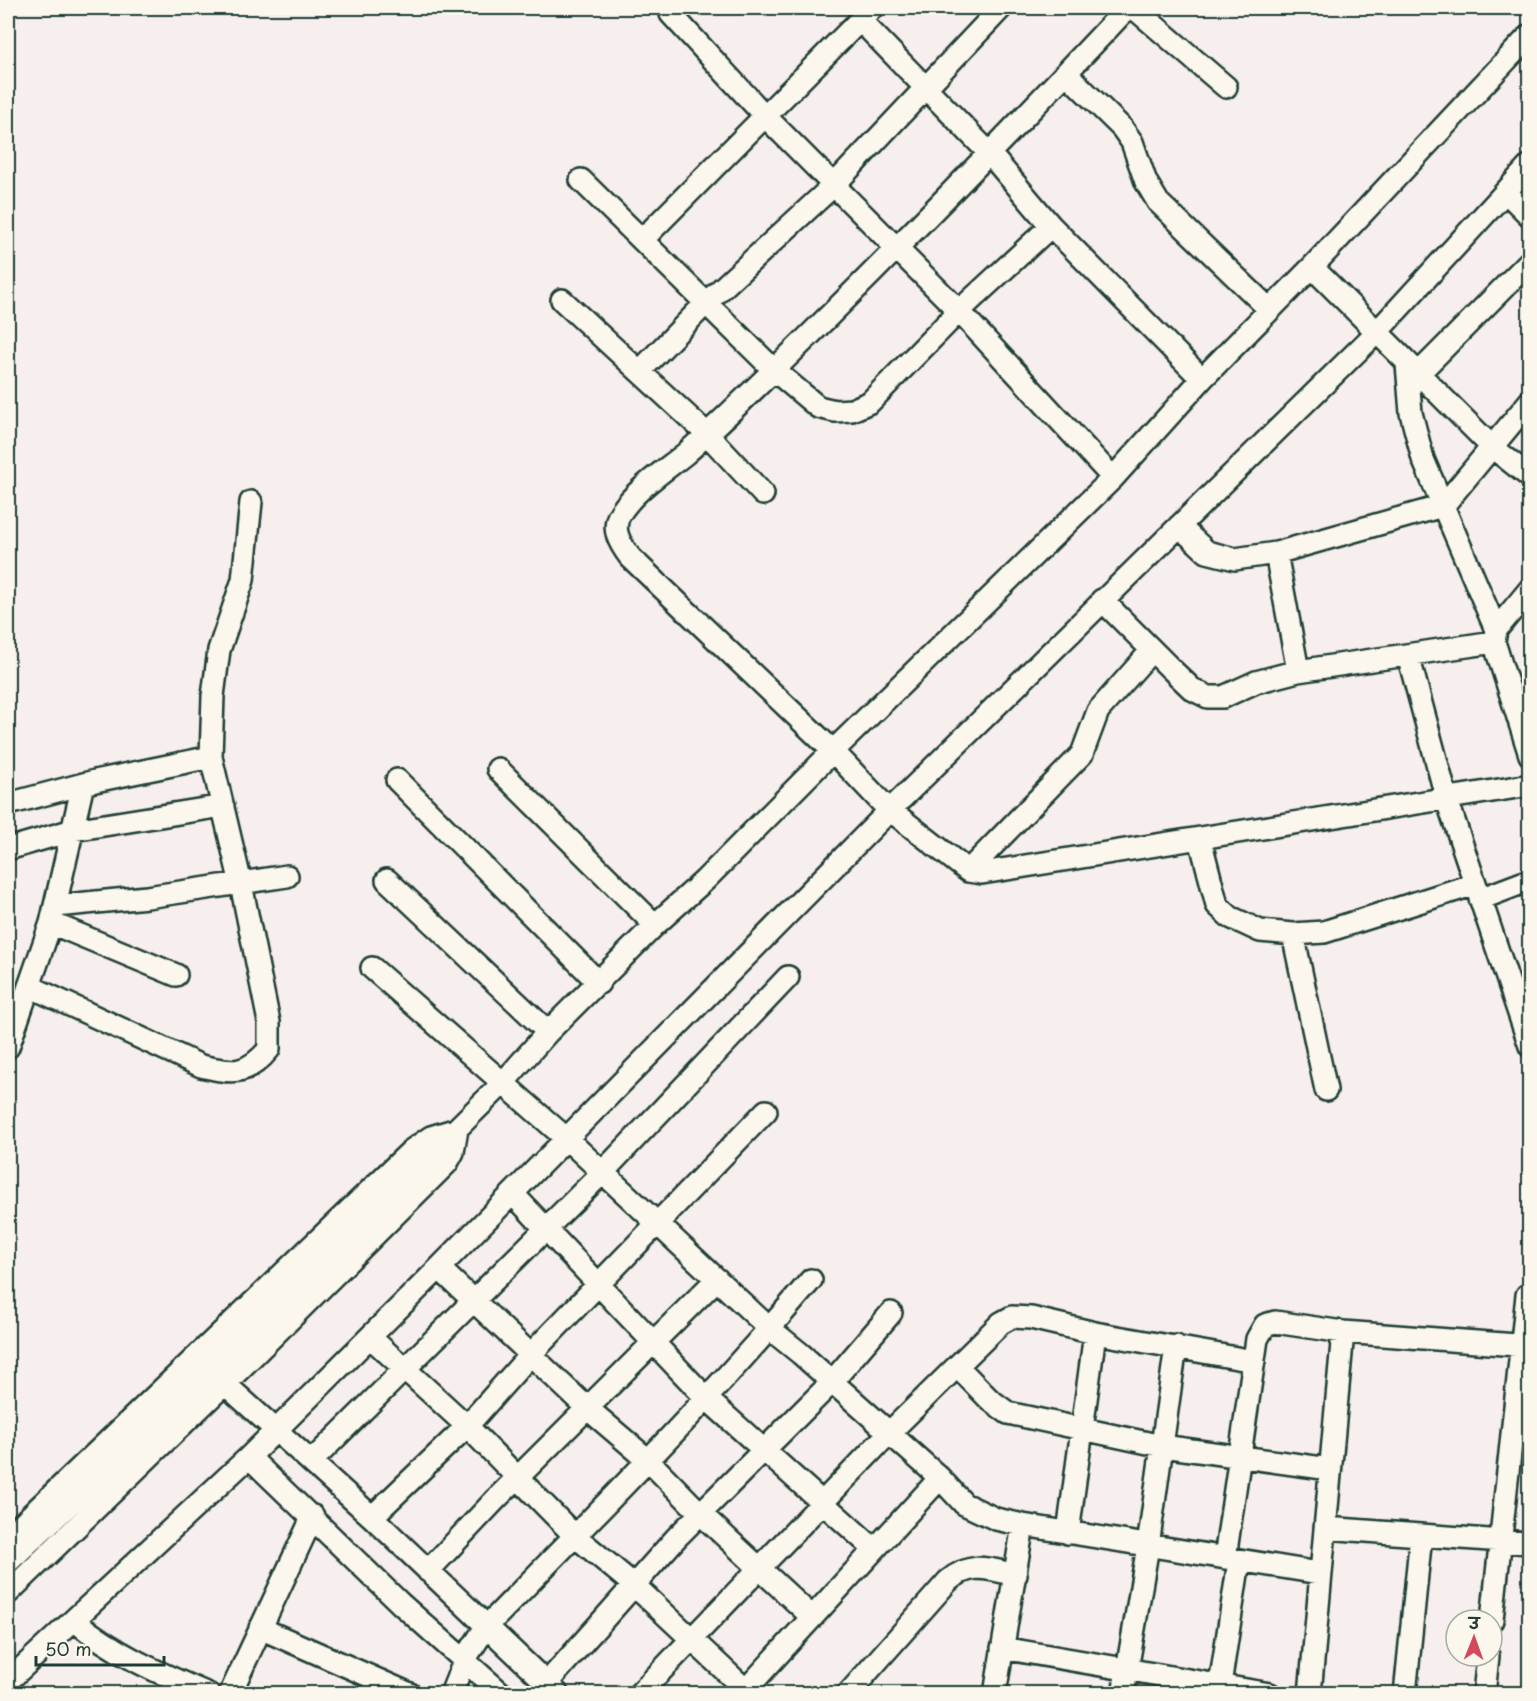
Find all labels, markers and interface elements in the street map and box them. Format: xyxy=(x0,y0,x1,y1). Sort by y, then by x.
north arrow xyxy=(1444,1608,1504,1668)
text: उ xyxy=(1467,1610,1481,1634)
scale bar xyxy=(36,1629,164,1667)
text: 50 m xyxy=(45,1635,92,1662)

